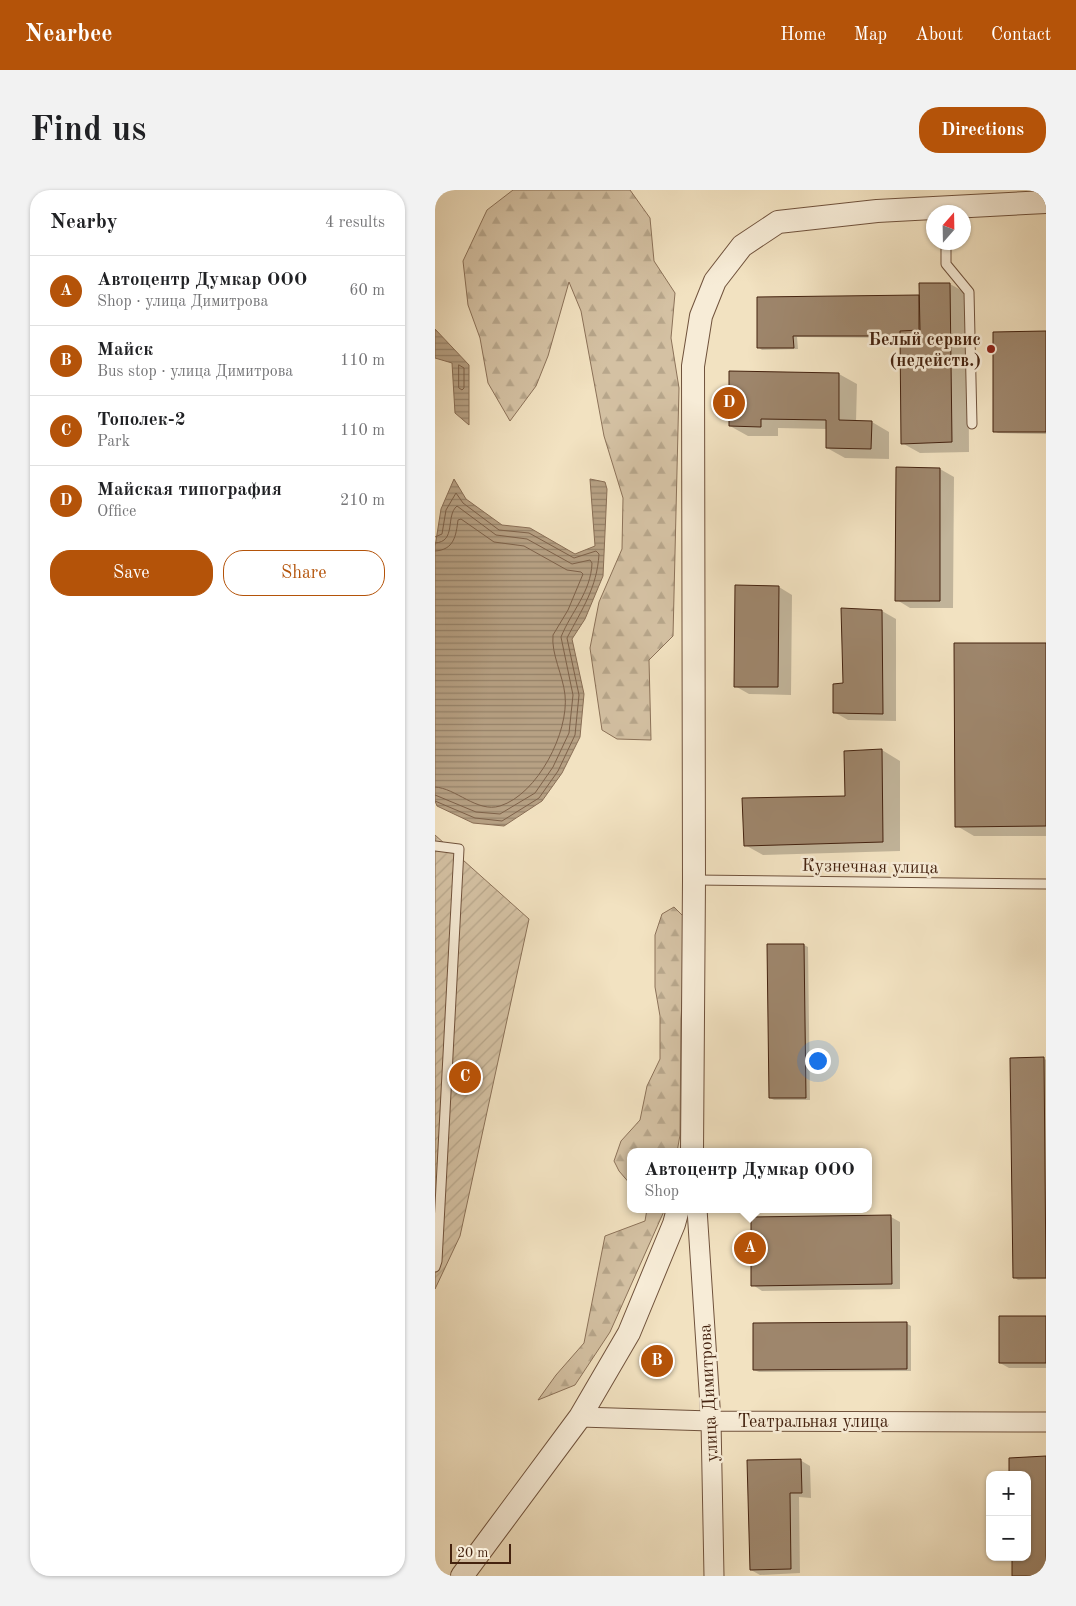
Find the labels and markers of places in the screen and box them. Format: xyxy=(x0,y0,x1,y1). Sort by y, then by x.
place label: Белый сервис (недейств.) xyxy=(868,331,981,370)
marker: Белый сервис (недейств.) xyxy=(985,343,997,355)
pin: D xyxy=(713,384,745,422)
pin: C xyxy=(449,1058,481,1096)
pin: A xyxy=(734,1229,766,1267)
pin: B xyxy=(641,1342,673,1380)

